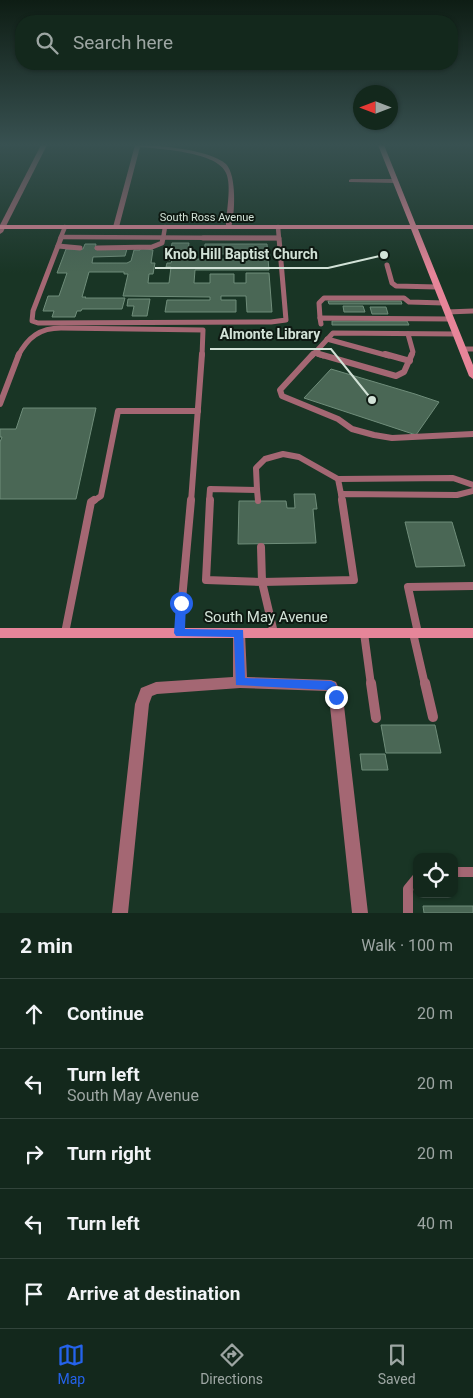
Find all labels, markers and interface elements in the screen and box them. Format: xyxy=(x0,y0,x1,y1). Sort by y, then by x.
search box xyxy=(15,15,458,70)
icon: search xyxy=(33,29,61,57)
text: Search here xyxy=(73,31,173,54)
north arrow xyxy=(353,85,398,130)
street label: South Ross Avenue xyxy=(160,211,254,224)
callout: Knob Hill Baptist Church xyxy=(155,239,328,268)
text: Knob Hill Baptist Church xyxy=(164,246,318,262)
callout: Almonte Library xyxy=(210,320,331,349)
text: Almonte Library xyxy=(220,326,321,342)
route start xyxy=(170,592,193,615)
street label: South May Avenue xyxy=(204,608,328,626)
route end xyxy=(325,686,348,709)
map controls xyxy=(413,853,458,898)
button: locate xyxy=(413,853,458,898)
text: 2 min xyxy=(20,934,73,958)
text: Walk · 100 m xyxy=(361,936,453,955)
icon: ahead xyxy=(20,1000,48,1028)
text: Continue xyxy=(67,1002,144,1025)
text: 20 m xyxy=(417,1004,453,1023)
text: Turn left xyxy=(67,1063,140,1086)
icon: left xyxy=(20,1070,48,1098)
text: 20 m xyxy=(417,1074,453,1093)
text: South May Avenue xyxy=(67,1086,199,1105)
icon: right xyxy=(20,1140,48,1168)
text: Turn right xyxy=(67,1142,151,1165)
text: 20 m xyxy=(417,1144,453,1163)
icon: left xyxy=(20,1210,48,1238)
text: Turn left xyxy=(67,1212,140,1235)
text: 40 m xyxy=(417,1214,453,1233)
icon: arrive xyxy=(20,1280,48,1308)
text: Arrive at destination xyxy=(67,1282,240,1305)
tab: Map xyxy=(57,1341,85,1387)
tab: Directions xyxy=(200,1341,263,1387)
tab: Saved xyxy=(378,1341,416,1387)

